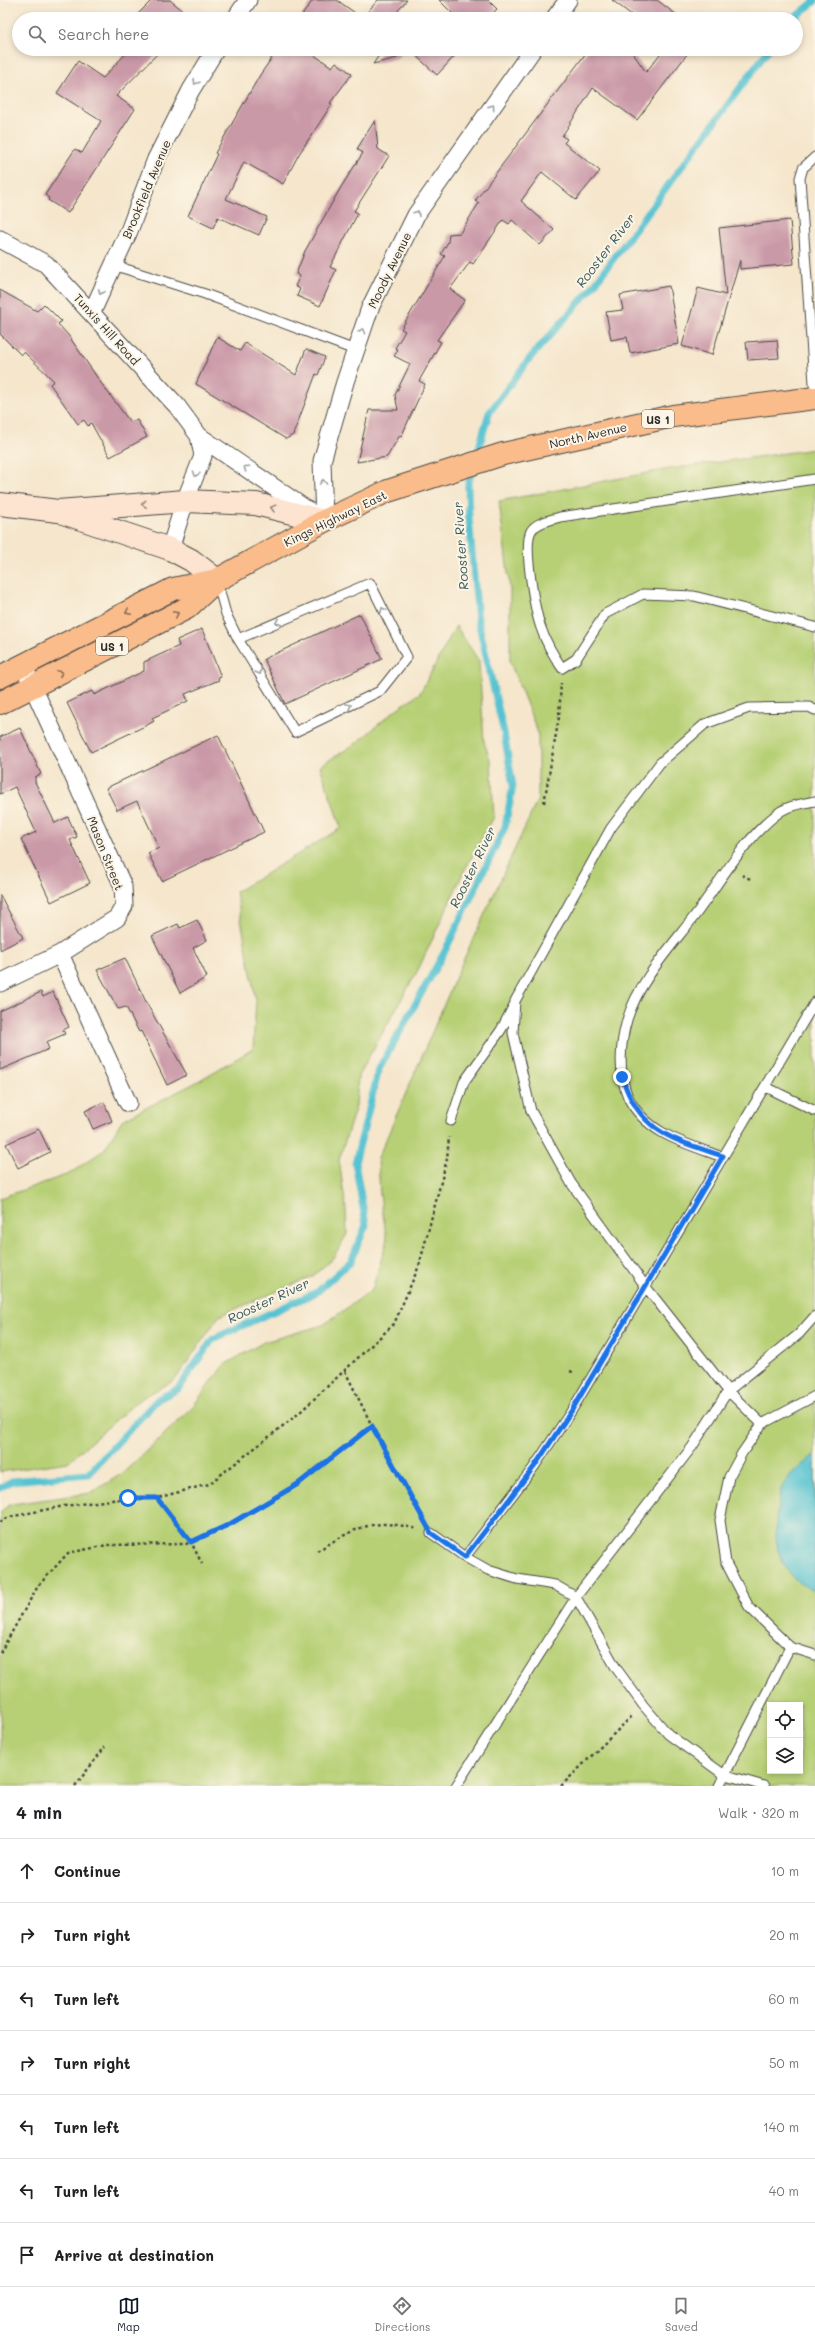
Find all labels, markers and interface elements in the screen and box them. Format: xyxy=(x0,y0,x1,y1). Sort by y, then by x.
search box xyxy=(12,12,803,56)
icon: search xyxy=(26,23,48,45)
text: Search here xyxy=(58,24,149,44)
one-way arrow xyxy=(193,78,201,85)
one-way arrow xyxy=(487,104,495,111)
street label: Brookfield Avenue xyxy=(118,137,174,241)
water label: Rooster River xyxy=(572,209,639,290)
one-way arrow xyxy=(413,210,420,217)
street label: Moody Avenue xyxy=(364,229,414,311)
one-way arrow xyxy=(98,288,106,295)
street label: Tunxis Hill Road xyxy=(70,290,144,369)
one-way arrow xyxy=(358,327,366,334)
road number: US 1 xyxy=(642,410,674,428)
street label: North Avenue xyxy=(548,418,628,452)
one-way arrow xyxy=(243,465,250,473)
one-way arrow xyxy=(193,470,201,477)
one-way arrow xyxy=(319,479,327,485)
street label: Kings Highway East xyxy=(281,486,389,550)
one-way arrow xyxy=(141,500,147,509)
water label: Rooster River xyxy=(448,501,472,591)
one-way arrow xyxy=(270,504,277,513)
one-way arrow xyxy=(125,607,132,615)
one-way arrow xyxy=(380,607,388,614)
one-way arrow xyxy=(172,611,179,619)
one-way arrow xyxy=(274,618,281,626)
road number: US 1 xyxy=(96,637,128,655)
one-way arrow xyxy=(254,668,261,675)
one-way arrow xyxy=(56,670,63,677)
one-way arrow xyxy=(345,703,353,711)
street label: Mason Street xyxy=(84,814,128,892)
water label: Rooster River xyxy=(445,823,499,910)
route end xyxy=(613,1068,631,1086)
water label: Rooster River xyxy=(224,1273,312,1326)
route start xyxy=(119,1489,137,1507)
map controls xyxy=(767,1702,803,1774)
button: locate xyxy=(767,1702,803,1738)
button: layers xyxy=(767,1738,803,1774)
text: 4 min xyxy=(16,1801,62,1823)
text: Walk · 320 m xyxy=(718,1804,799,1821)
icon: ahead xyxy=(16,1860,38,1882)
text: Continue xyxy=(54,1861,121,1881)
text: 10 m xyxy=(771,1862,799,1879)
icon: right xyxy=(16,1924,38,1946)
text: Turn right xyxy=(54,1925,131,1945)
text: 20 m xyxy=(769,1926,799,1943)
icon: left xyxy=(16,1988,38,2010)
text: Turn left xyxy=(54,1989,119,2009)
text: 60 m xyxy=(769,1990,799,2007)
icon: right xyxy=(16,2052,38,2074)
text: Turn right xyxy=(54,2053,131,2073)
text: 50 m xyxy=(769,2054,799,2071)
icon: left xyxy=(16,2116,38,2138)
text: Turn left xyxy=(54,2117,119,2137)
text: 140 m xyxy=(763,2118,799,2135)
icon: left xyxy=(16,2180,38,2202)
text: Turn left xyxy=(54,2181,119,2201)
text: 40 m xyxy=(769,2182,799,2199)
icon: arrive xyxy=(16,2244,38,2266)
text: Arrive at destination xyxy=(54,2245,214,2265)
tab: Map xyxy=(117,2295,140,2334)
tab: Directions xyxy=(374,2295,430,2334)
tab: Saved xyxy=(665,2295,698,2334)

